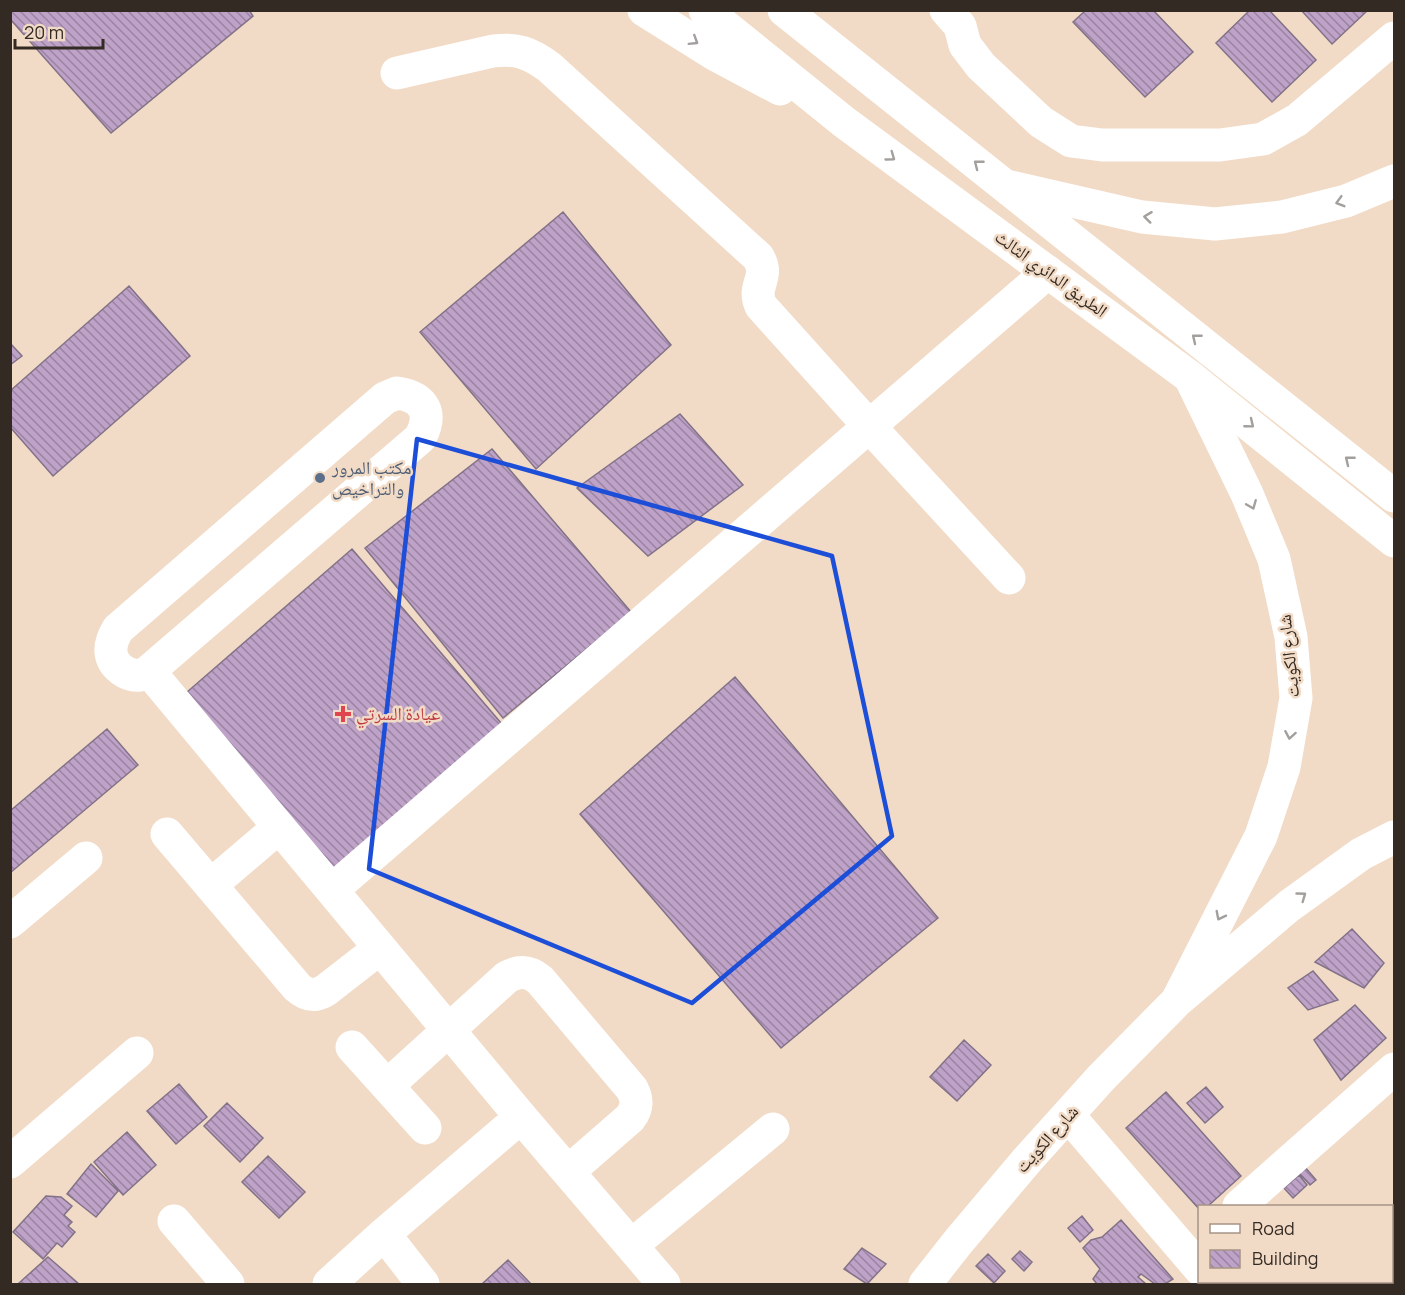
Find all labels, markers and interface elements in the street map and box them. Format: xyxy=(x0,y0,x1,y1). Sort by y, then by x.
scale bar xyxy=(15,12,104,50)
text: 20 m xyxy=(24,20,64,44)
one-way arrow xyxy=(687,34,698,45)
one-way arrow xyxy=(885,150,896,161)
one-way arrow xyxy=(974,161,985,172)
one-way arrow xyxy=(1335,195,1346,207)
one-way arrow xyxy=(1143,212,1152,224)
street label: الطريق الدائري الثالث xyxy=(988,224,1113,325)
one-way arrow xyxy=(1192,335,1203,346)
one-way arrow xyxy=(1243,417,1254,428)
place label: مكتب المرور والتراخيص xyxy=(331,455,411,500)
one-way arrow xyxy=(1345,456,1356,467)
marker: مكتب المرور والتراخيص xyxy=(313,471,327,485)
one-way arrow xyxy=(1245,499,1257,510)
street label: شارع الكويت xyxy=(1272,613,1304,699)
place label: عيادة السرتي xyxy=(356,701,440,729)
marker: عيادة السرتي xyxy=(334,705,352,723)
one-way arrow xyxy=(1284,730,1297,740)
one-way arrow xyxy=(1296,892,1307,903)
one-way arrow xyxy=(1216,910,1227,921)
street label: شارع الكويت xyxy=(1009,1099,1083,1177)
legend xyxy=(1198,1205,1393,1283)
text: Road xyxy=(1252,1216,1295,1240)
text: Building xyxy=(1252,1246,1318,1270)

